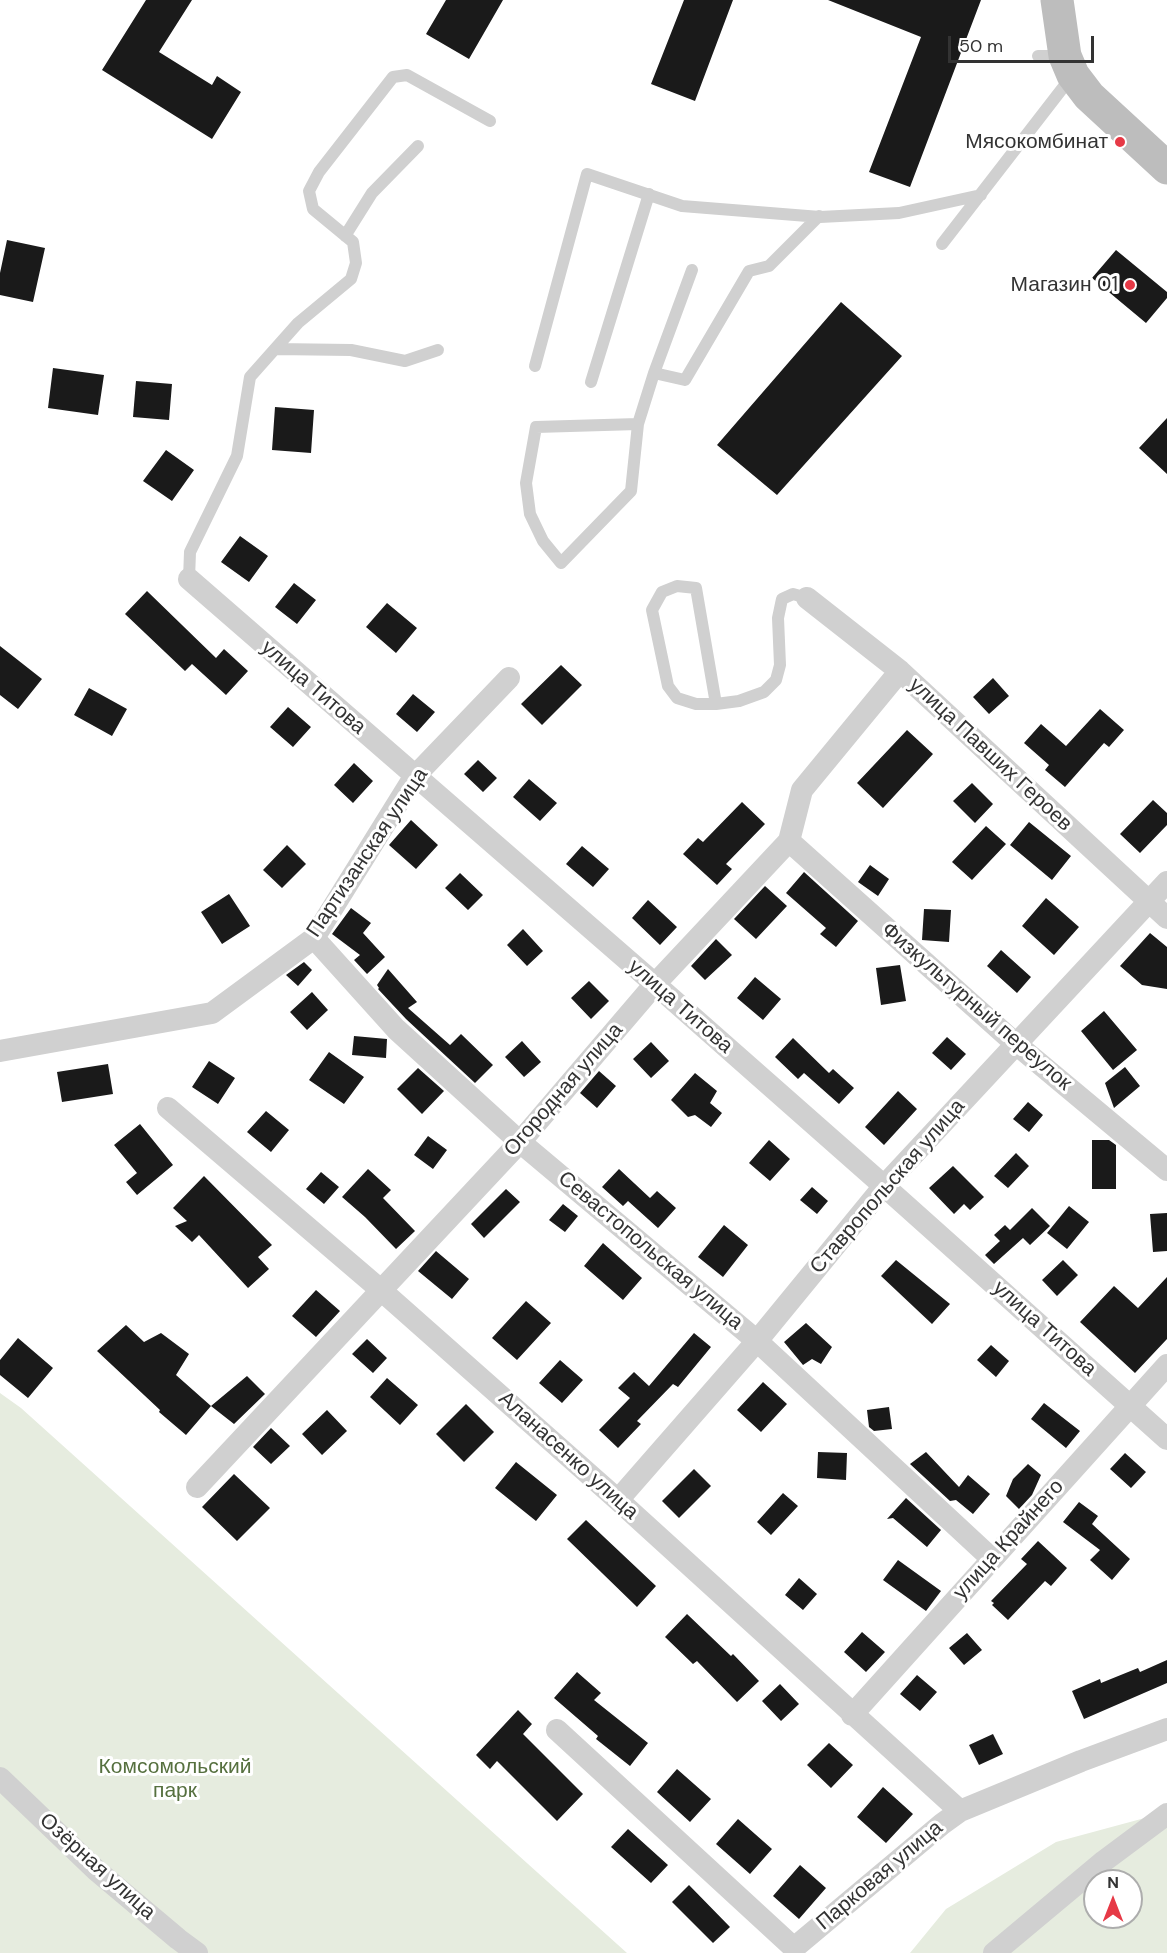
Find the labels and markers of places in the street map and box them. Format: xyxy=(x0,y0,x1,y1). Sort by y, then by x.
place label: Мясокомбинат xyxy=(965,129,1108,155)
marker: Мясокомбинат xyxy=(1113,135,1127,149)
place label: Магазин 01 xyxy=(1010,272,1118,298)
marker: Магазин 01 xyxy=(1123,278,1137,292)

